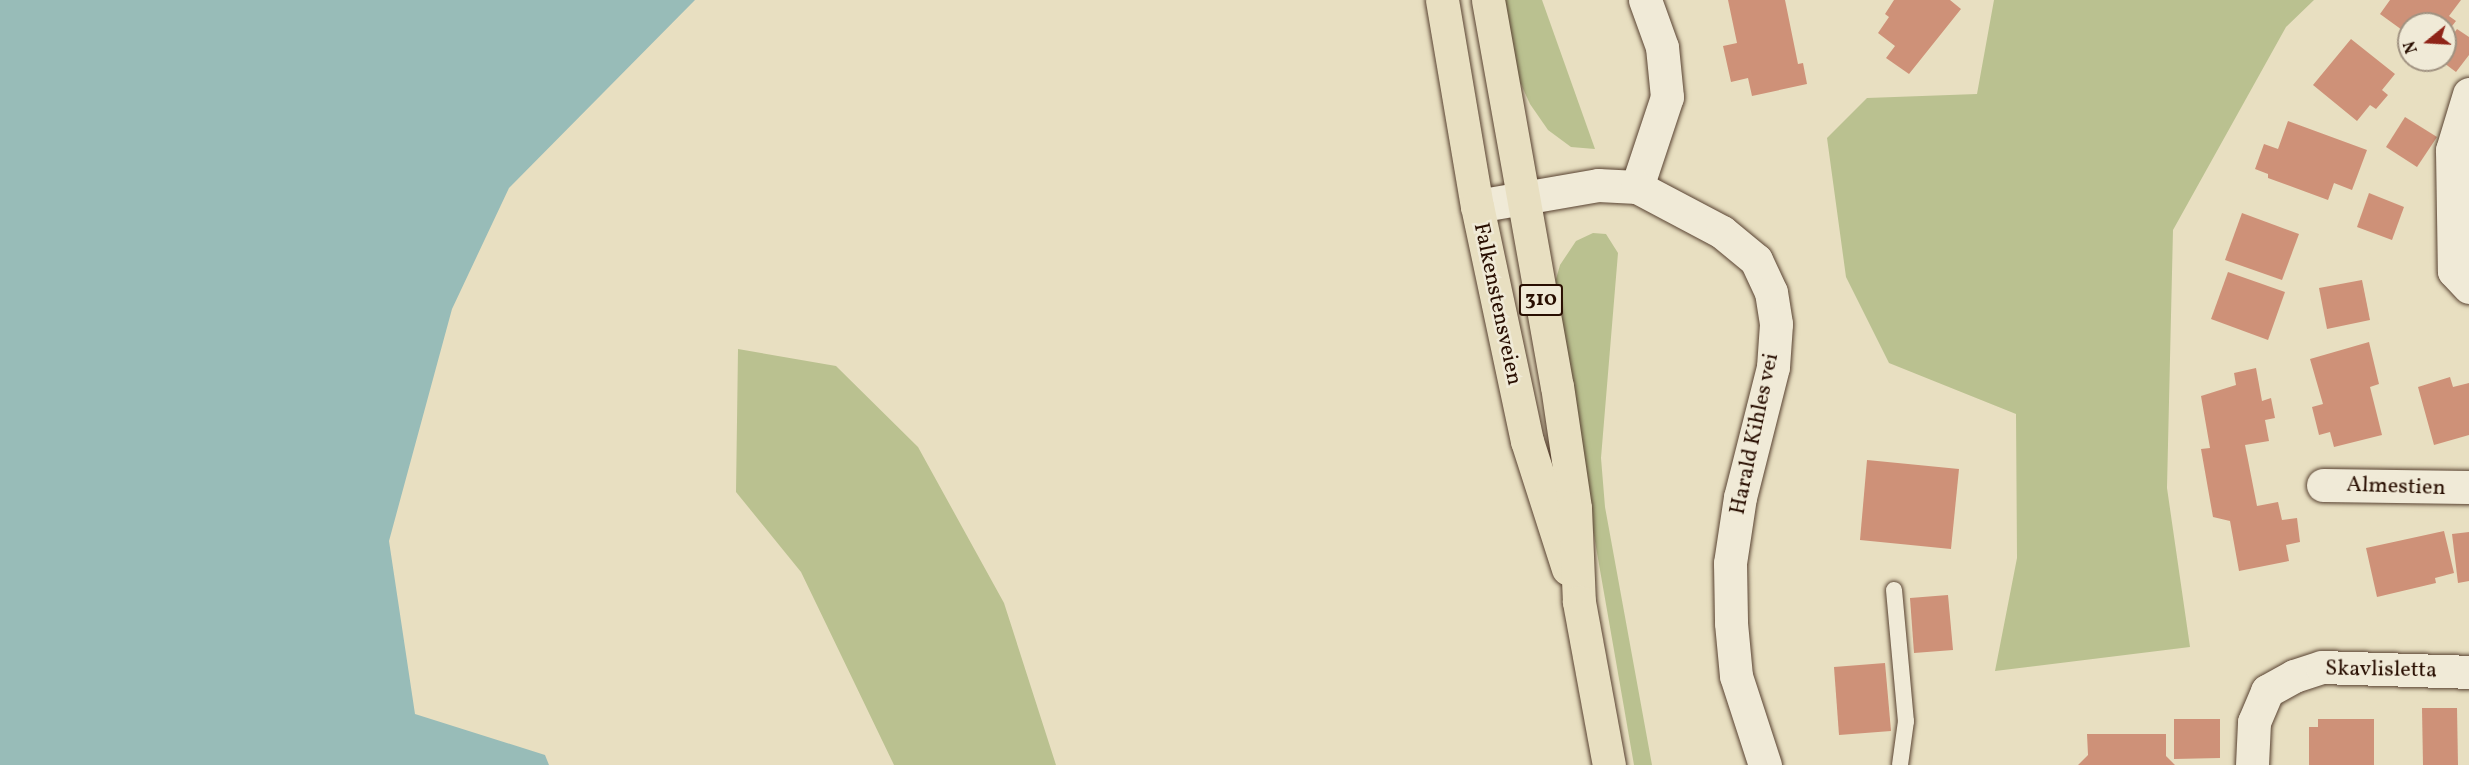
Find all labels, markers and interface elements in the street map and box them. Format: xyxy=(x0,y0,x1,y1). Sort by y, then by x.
north arrow xyxy=(2397,12,2457,72)
text: N xyxy=(2400,38,2424,56)
street label: Falkenstensveien xyxy=(1467,220,1527,388)
road number: 310 xyxy=(1518,282,1564,318)
street label: Harald Kihles vei xyxy=(1725,351,1785,517)
street label: Almestien xyxy=(2346,472,2446,502)
street label: Skavlisletta xyxy=(2325,656,2437,684)

